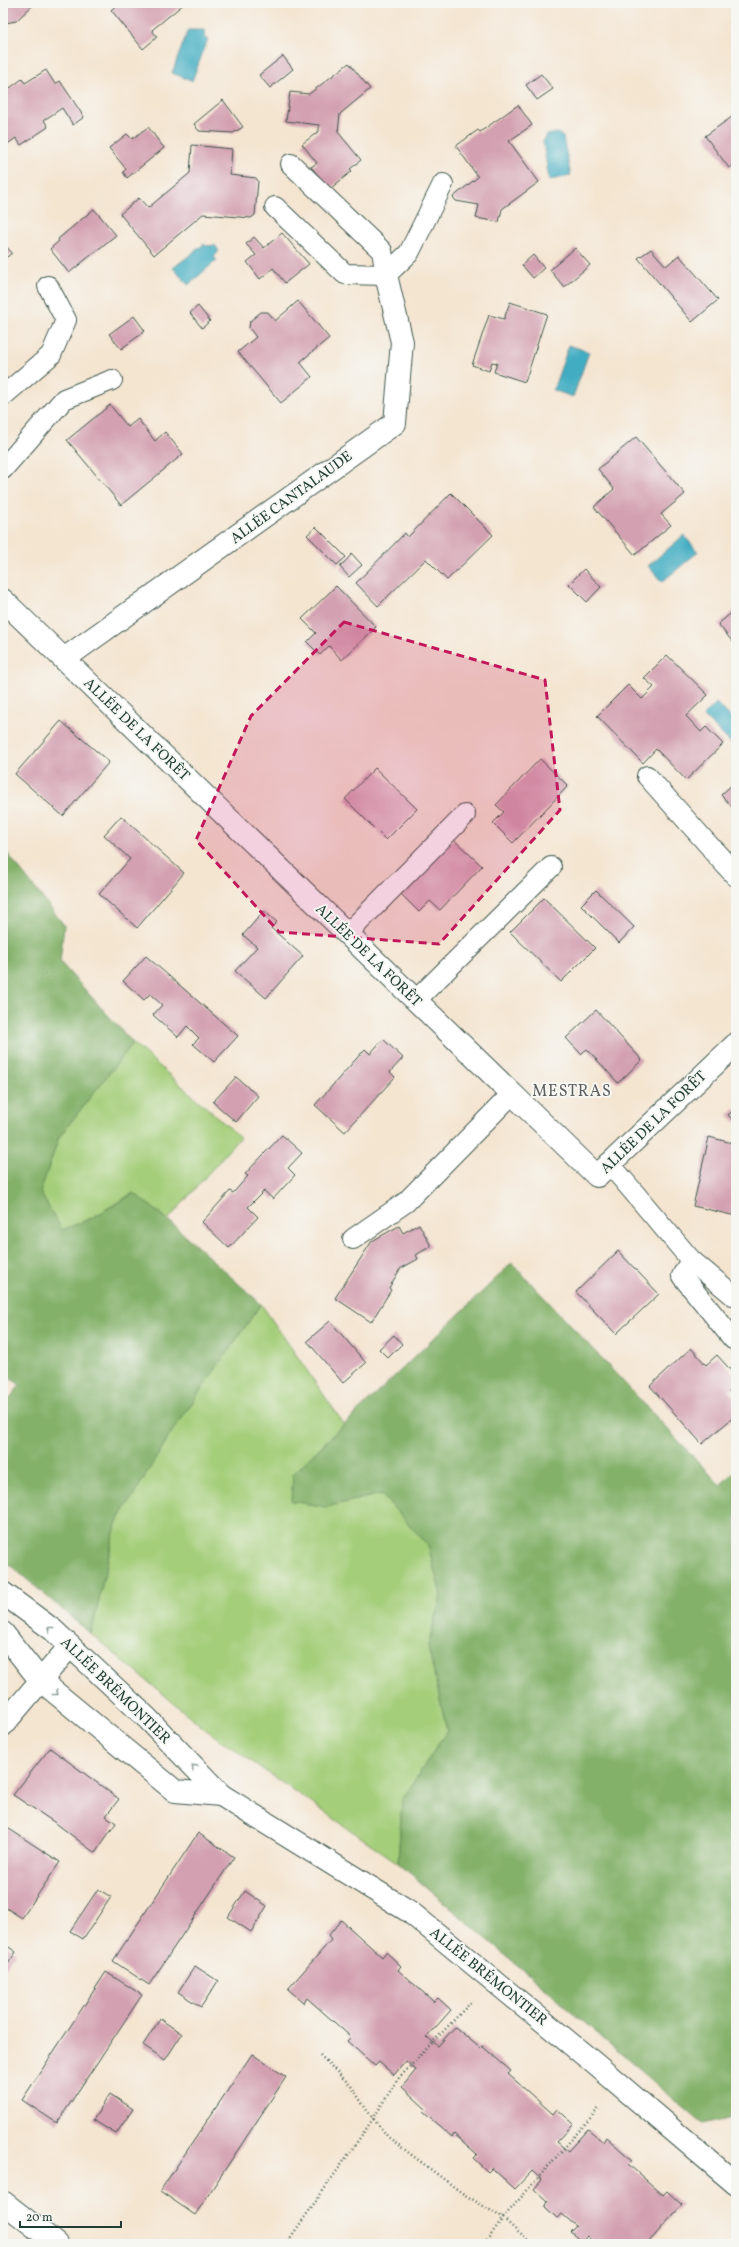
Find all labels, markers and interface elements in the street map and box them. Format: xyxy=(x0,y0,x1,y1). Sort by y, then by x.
street label: ALLÉE CANTALAUDE xyxy=(227,447,357,550)
street label: ALLÉE DE LA FORÊT xyxy=(78,674,194,787)
street label: ALLÉE DE LA FORÊT xyxy=(310,900,426,1013)
street label: ALLÉE DE LA FORÊT xyxy=(596,1067,712,1179)
district label: MESTRAS xyxy=(532,1081,612,1103)
one-way arrow xyxy=(48,1626,55,1633)
street label: ALLÉE BRÉMONTIER xyxy=(55,1633,175,1749)
one-way arrow xyxy=(51,1689,59,1696)
one-way arrow xyxy=(191,1764,199,1772)
street label: ALLÉE BRÉMONTIER xyxy=(425,1923,551,2031)
scale bar xyxy=(20,2203,121,2229)
text: 20 m xyxy=(26,2210,53,2226)

